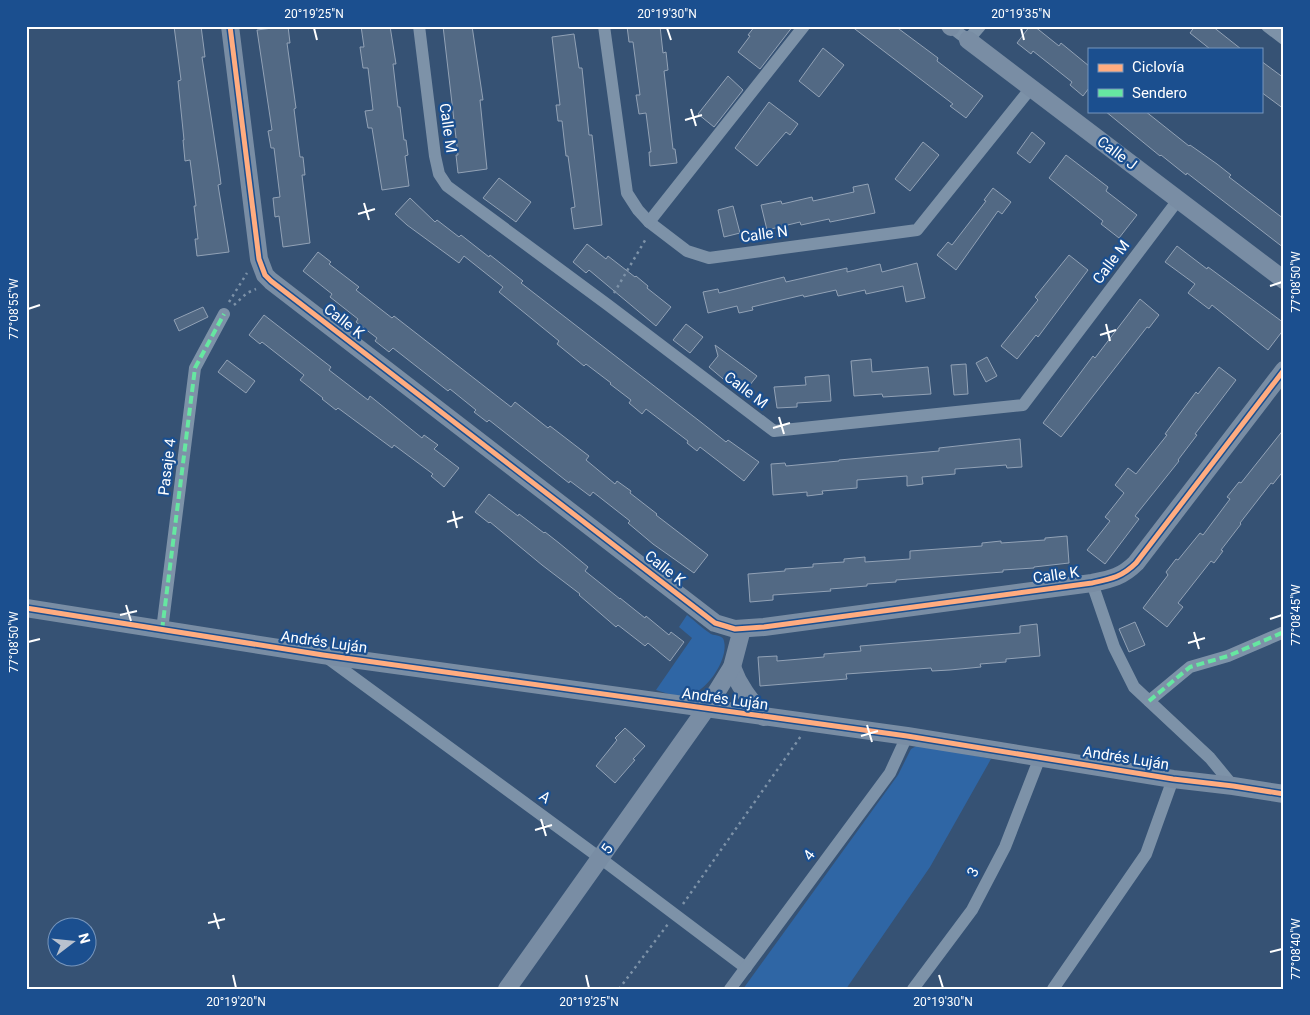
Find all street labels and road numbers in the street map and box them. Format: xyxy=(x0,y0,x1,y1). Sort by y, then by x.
street label: Calle M xyxy=(436,102,460,154)
street label: Calle J xyxy=(1094,132,1140,174)
street label: Calle N xyxy=(739,222,789,246)
street label: Calle M xyxy=(1089,237,1133,287)
street label: Calle K xyxy=(320,300,368,343)
street label: Calle M xyxy=(721,368,771,412)
street label: Pasaje 4 xyxy=(155,437,179,496)
street label: Calle K xyxy=(641,547,689,590)
street label: Calle K xyxy=(1032,563,1081,587)
street label: Andrés Luján xyxy=(280,627,368,657)
street label: Andrés Luján xyxy=(681,684,769,714)
street label: Andrés Luján xyxy=(1082,742,1170,774)
street label: A xyxy=(536,787,554,807)
street label: 5 xyxy=(597,840,617,858)
street label: 4 xyxy=(799,846,819,864)
street label: 3 xyxy=(963,864,983,880)

